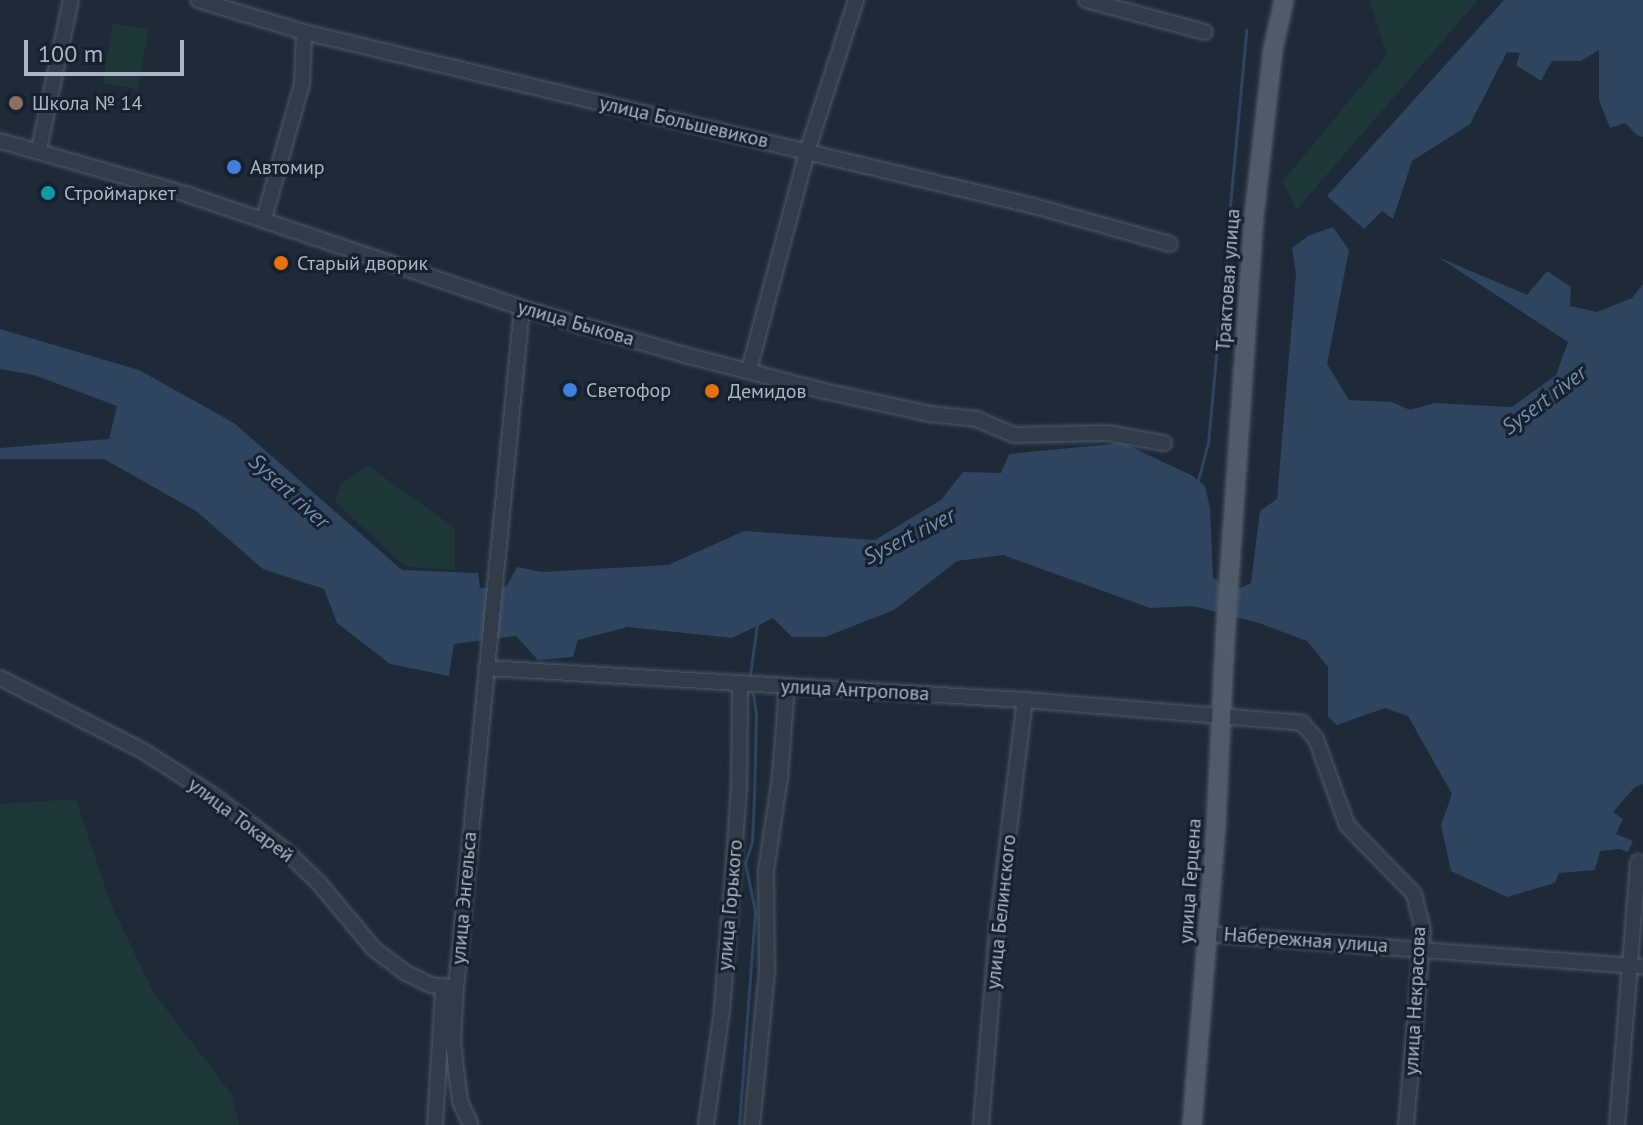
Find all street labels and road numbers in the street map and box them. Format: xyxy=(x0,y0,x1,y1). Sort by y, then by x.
street label: улица Большевиков xyxy=(597,91,771,153)
street label: Трактовая улица xyxy=(1211,208,1245,352)
street label: улица Быкова xyxy=(515,295,637,351)
street label: улица Антропова xyxy=(780,674,930,706)
street label: улица Токарей xyxy=(183,772,299,868)
street label: улица Герцена xyxy=(1174,817,1206,945)
street label: улица Энгельса xyxy=(446,830,482,966)
street label: улица Белинского xyxy=(981,833,1021,991)
street label: улица Горького xyxy=(712,838,748,972)
street label: Набережная улица xyxy=(1223,922,1389,958)
street label: улица Некрасова xyxy=(1399,926,1431,1076)

